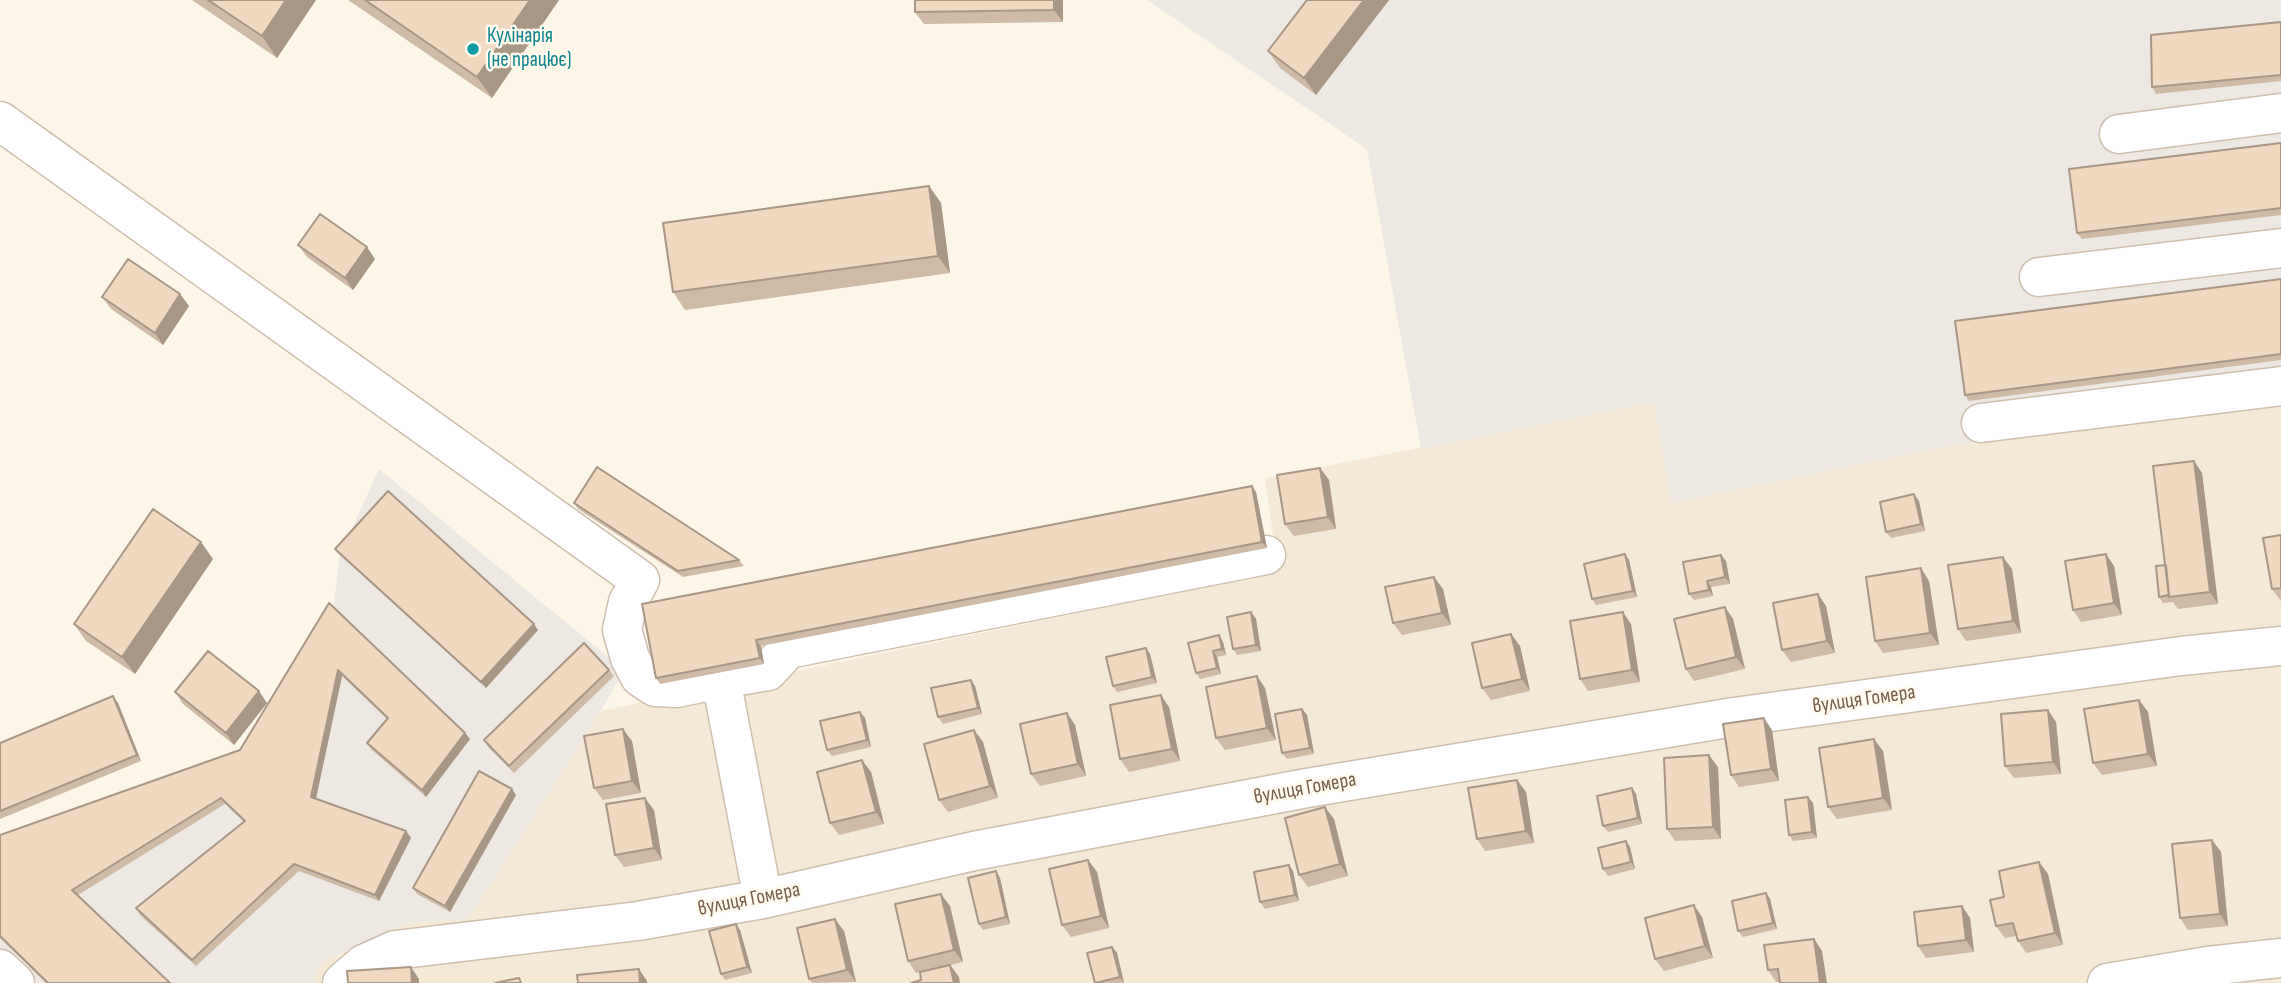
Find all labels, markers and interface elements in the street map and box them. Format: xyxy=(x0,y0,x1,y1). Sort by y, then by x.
place label: Кулінарія (не працює) xyxy=(487,24,571,74)
marker: Кулінарія (не працює) xyxy=(465,41,481,57)
street label: вулиця Гомера xyxy=(1811,680,1917,720)
street label: вулиця Гомера xyxy=(1252,768,1358,810)
street label: вулиця Гомера xyxy=(696,878,802,922)

